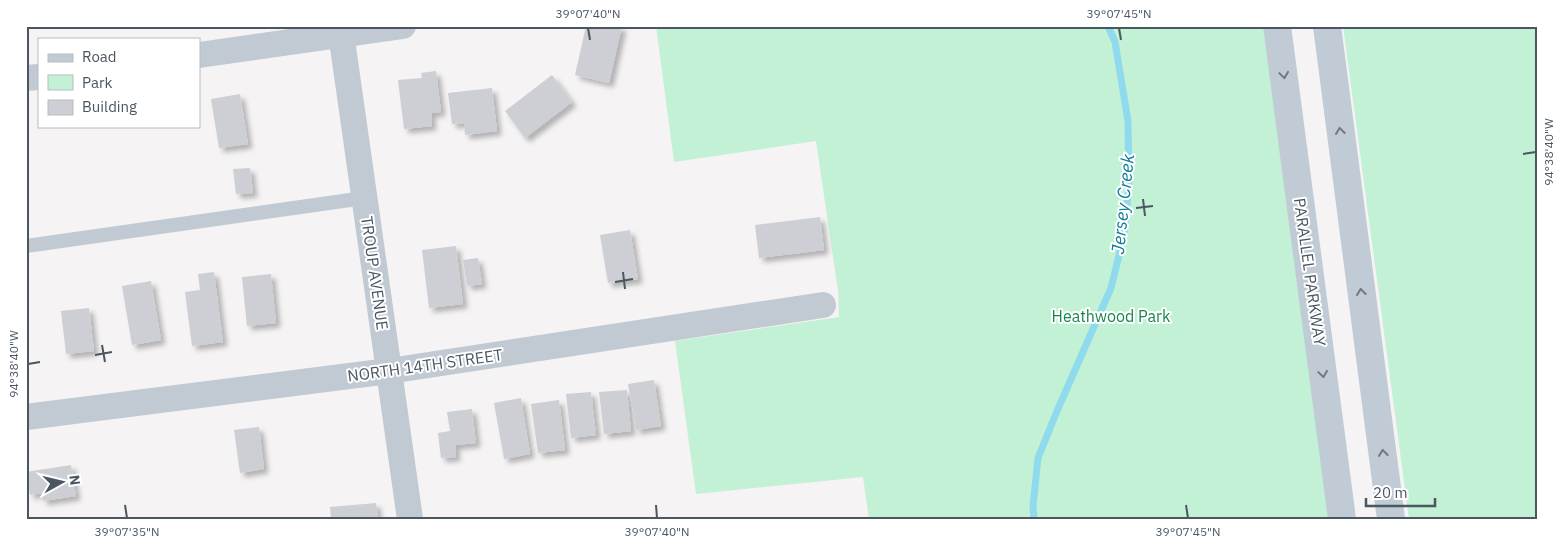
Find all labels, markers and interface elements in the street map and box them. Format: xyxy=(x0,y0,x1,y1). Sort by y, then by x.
text: 39°07'40"N xyxy=(555,6,621,21)
text: 39°07'45"N xyxy=(1086,6,1152,21)
legend xyxy=(38,38,200,128)
text: Road xyxy=(82,47,117,66)
one-way arrow xyxy=(1278,70,1288,79)
text: Park xyxy=(82,73,112,92)
text: Building xyxy=(82,97,137,116)
text: 94°38'40"W xyxy=(1541,118,1556,186)
one-way arrow xyxy=(1335,127,1346,135)
water label: Jersey Creek xyxy=(1106,152,1139,255)
street label: PARALLEL PARKWAY xyxy=(1290,197,1330,348)
street label: TROUP AVENUE xyxy=(357,215,393,331)
one-way arrow xyxy=(1357,288,1367,296)
park label: Heathwood Park xyxy=(1052,306,1171,326)
text: 94°38'40"W xyxy=(6,330,21,398)
street label: NORTH 14TH STREET xyxy=(346,344,504,386)
one-way arrow xyxy=(1317,371,1328,379)
one-way arrow xyxy=(1378,449,1388,457)
north arrow xyxy=(38,458,88,508)
text: N xyxy=(65,474,84,486)
scale bar xyxy=(1366,475,1434,507)
text: 20 m xyxy=(1373,483,1408,502)
text: 39°07'35"N xyxy=(94,524,160,539)
text: 39°07'40"N xyxy=(624,524,690,539)
text: 39°07'45"N xyxy=(1155,524,1221,539)

